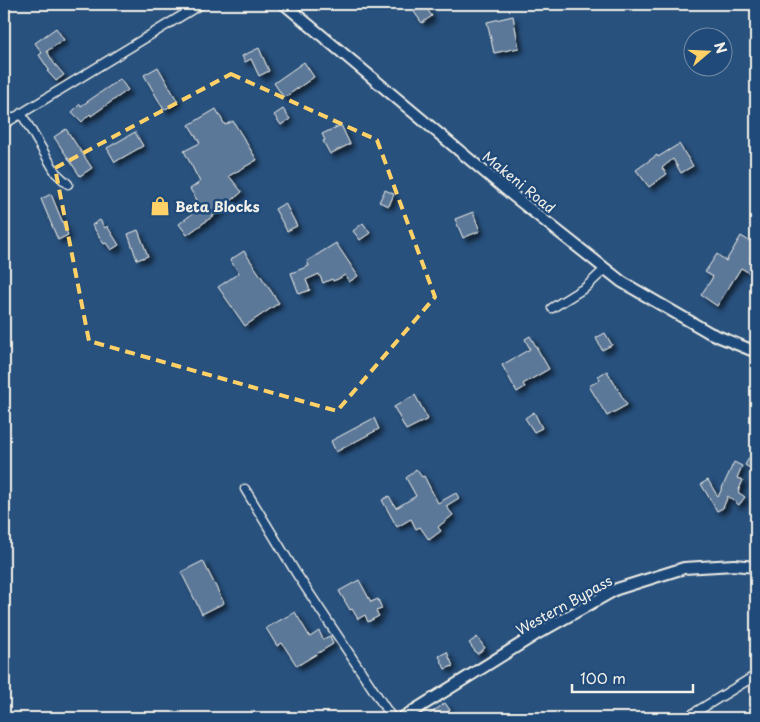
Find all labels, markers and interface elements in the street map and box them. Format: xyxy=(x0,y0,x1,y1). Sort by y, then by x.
north arrow xyxy=(682,28,732,78)
text: N xyxy=(709,39,732,56)
street label: Makeni Road xyxy=(478,146,560,218)
shop icon: Beta Blocks xyxy=(149,195,171,217)
place label: Beta Blocks xyxy=(175,196,260,217)
street label: Western Bypass xyxy=(512,570,616,640)
scale bar xyxy=(572,662,694,694)
text: 100 m xyxy=(580,666,626,689)

